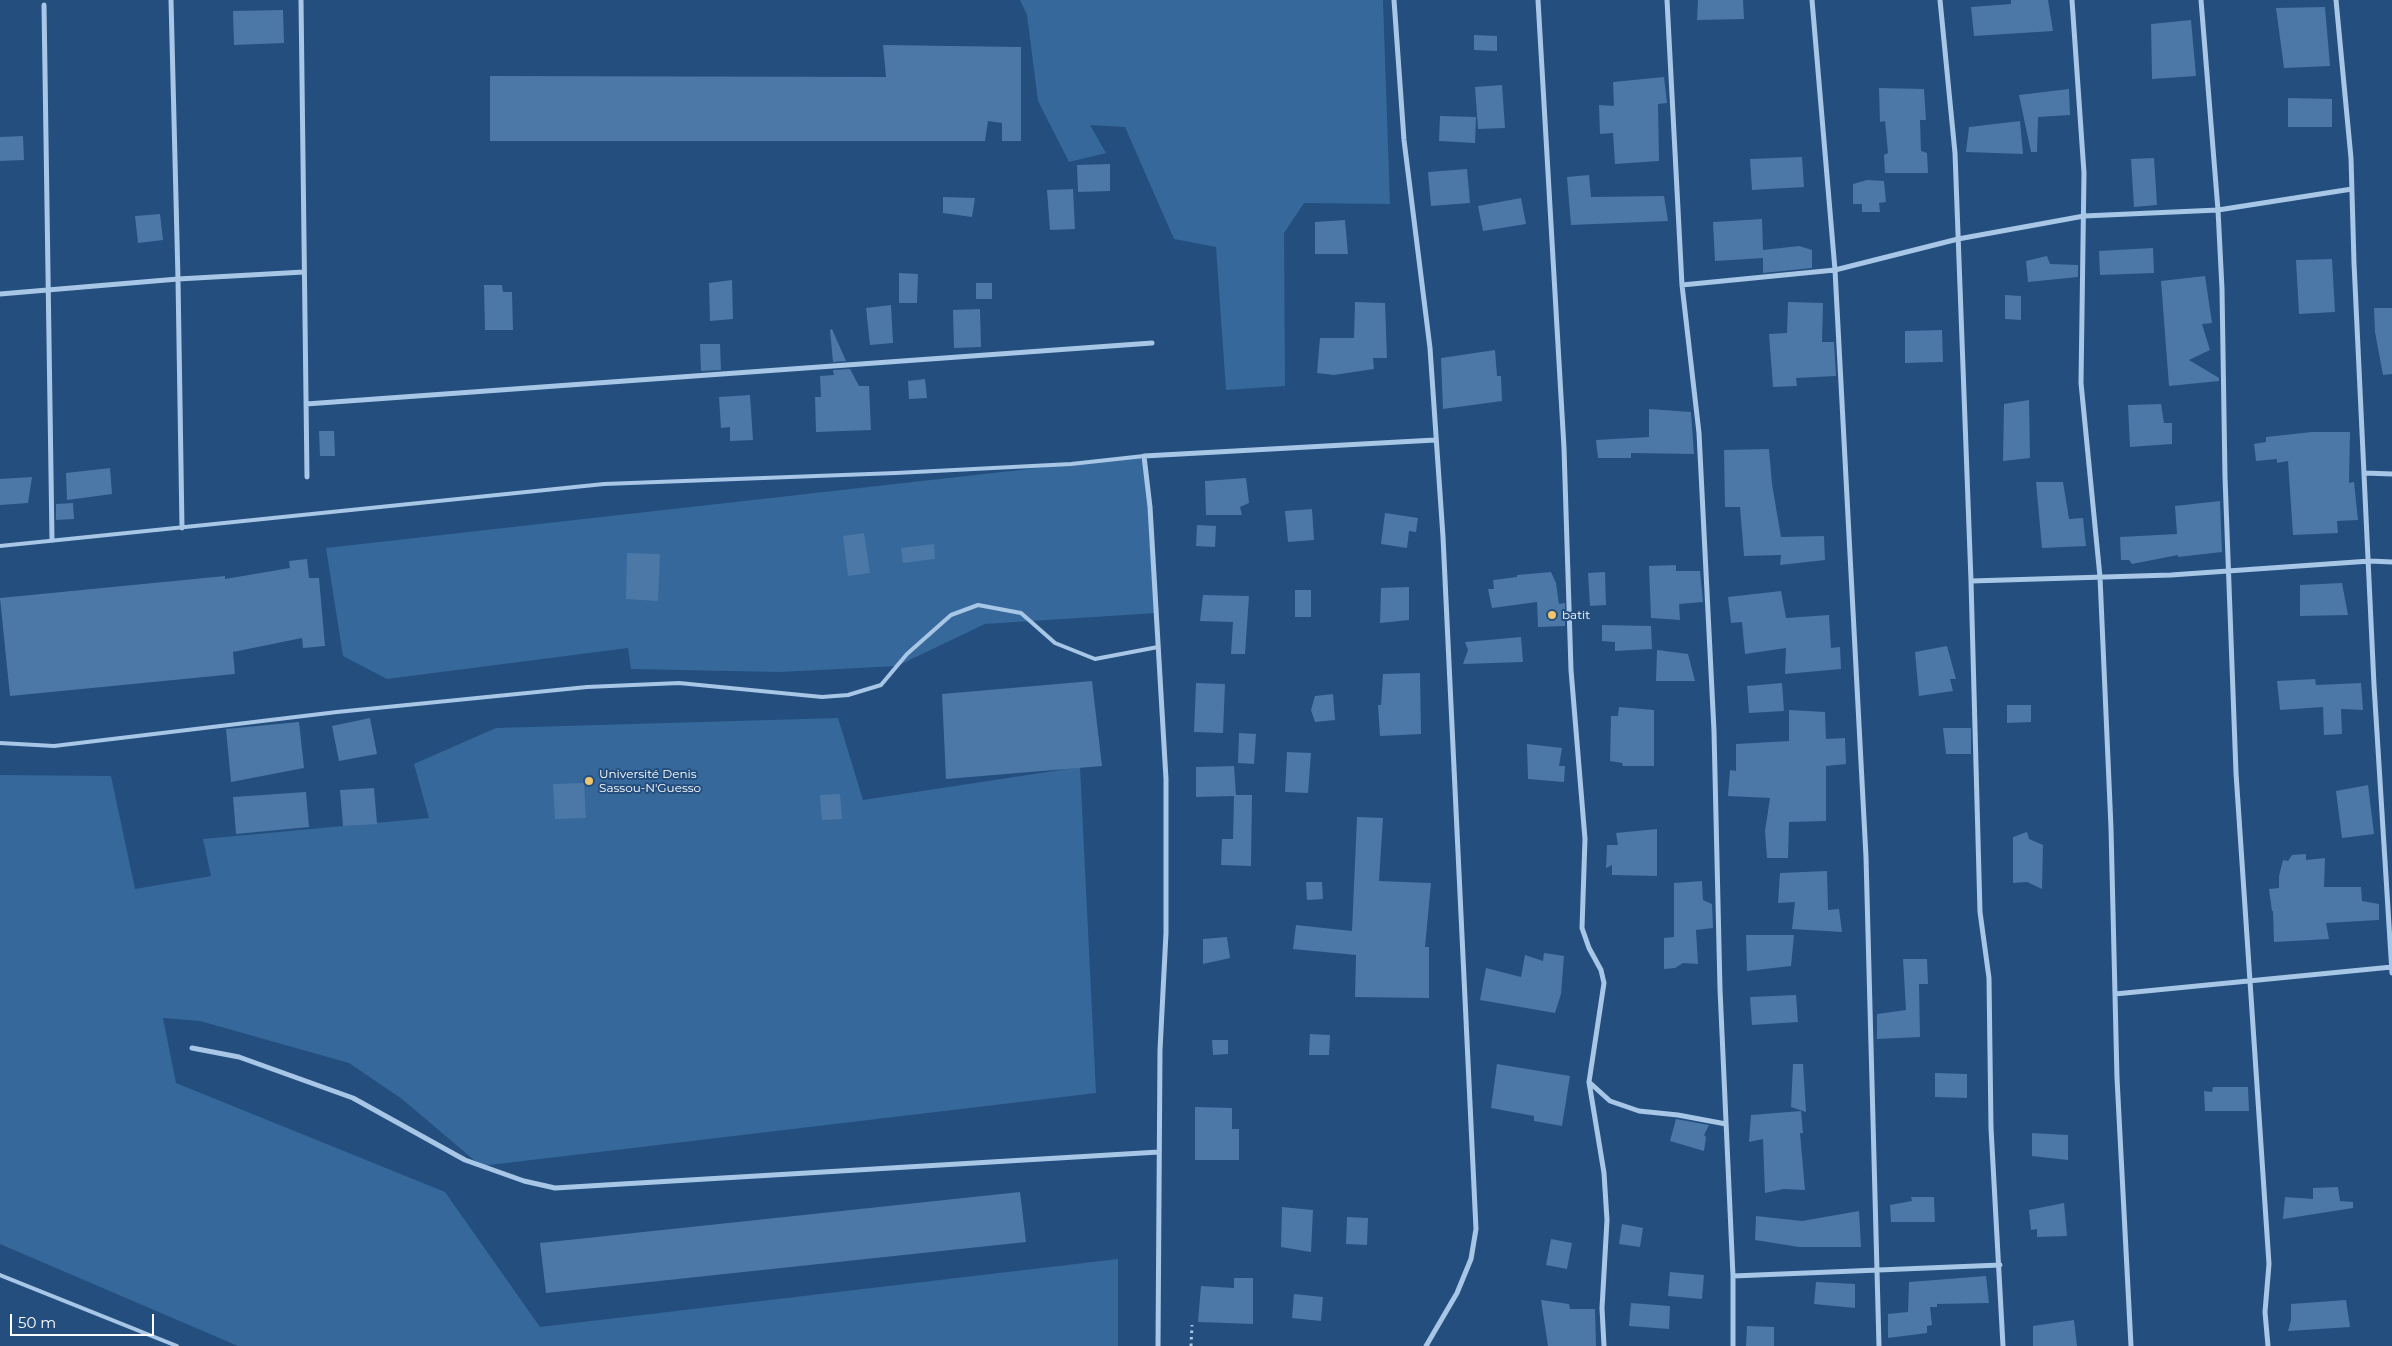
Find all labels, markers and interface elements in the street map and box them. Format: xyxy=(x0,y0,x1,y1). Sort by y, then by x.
place label: batit xyxy=(1562,608,1590,622)
marker: batit xyxy=(1546,609,1558,621)
place label: Université Denis Sassou-N'Guesso xyxy=(599,767,701,795)
marker: Université Denis Sassou-N'Guesso xyxy=(583,775,595,787)
scale bar xyxy=(12,1304,156,1336)
text: 50 m xyxy=(18,1313,56,1332)

